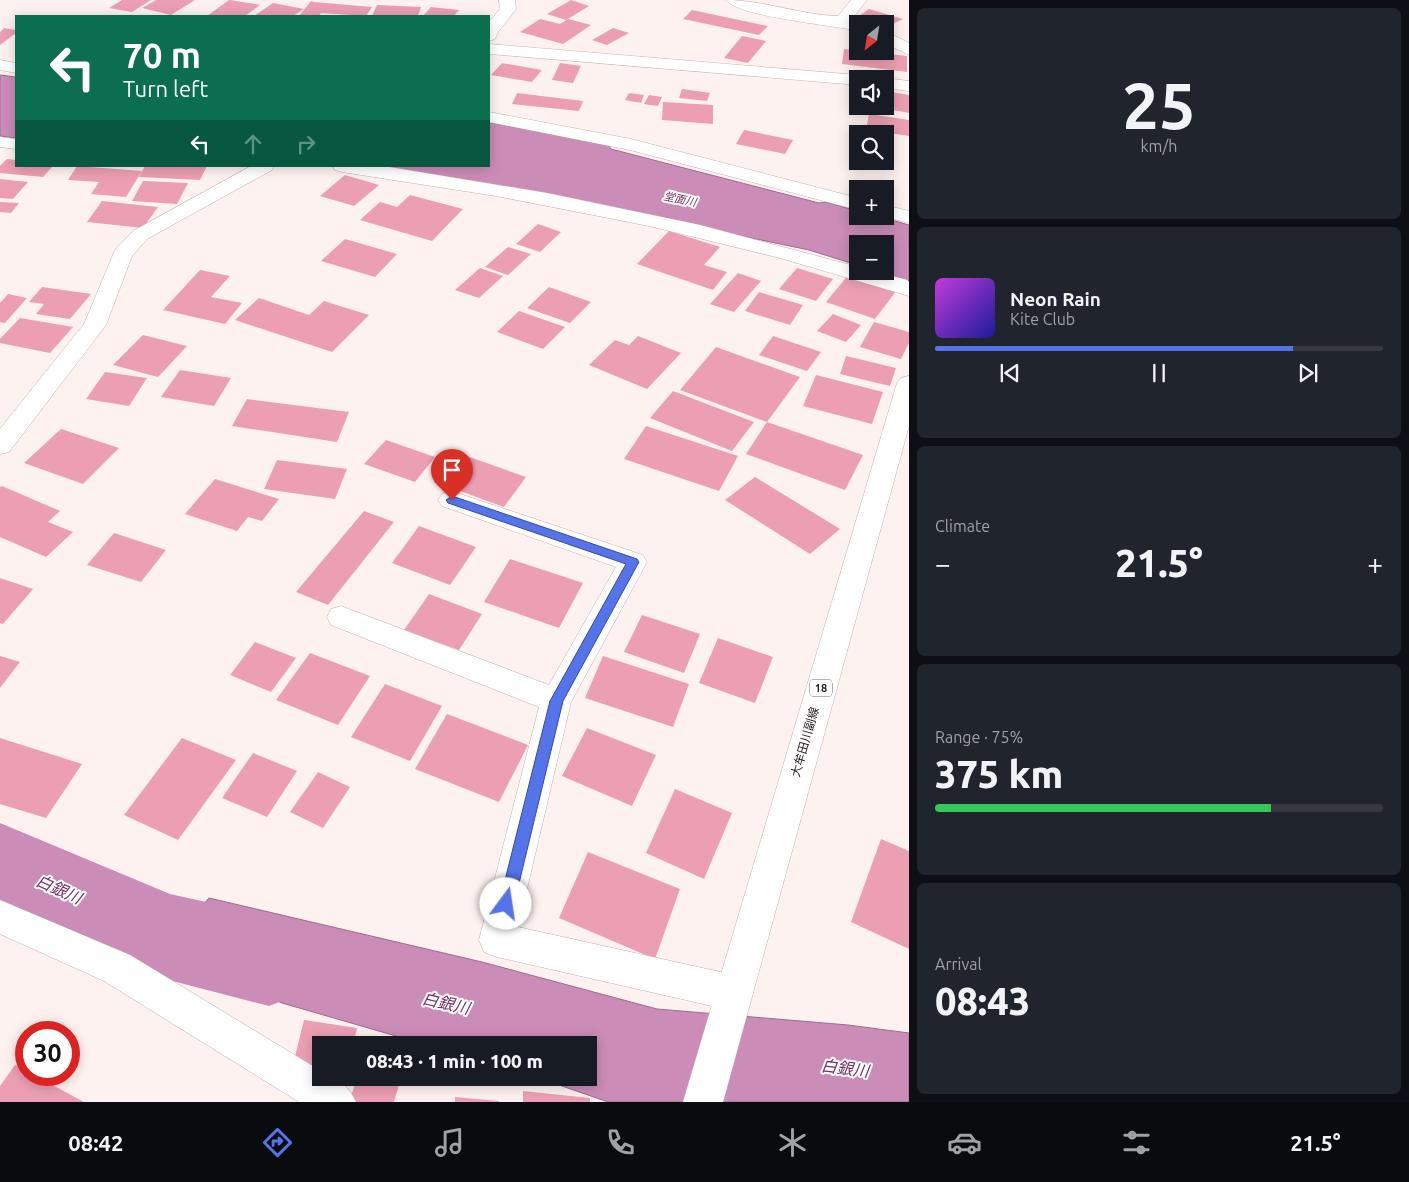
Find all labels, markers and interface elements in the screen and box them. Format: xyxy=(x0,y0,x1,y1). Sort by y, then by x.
north arrow xyxy=(849,15,894,60)
map controls xyxy=(849,15,894,280)
icon: left xyxy=(40,35,105,100)
text: 70 m xyxy=(123,35,201,75)
text: 25 xyxy=(1122,68,1196,141)
button: sound xyxy=(849,70,894,115)
text: Turn left xyxy=(123,76,208,101)
button: search xyxy=(849,125,894,170)
icon: left xyxy=(186,130,214,158)
icon: ahead xyxy=(239,130,267,158)
icon: right xyxy=(292,130,320,158)
text: km/h xyxy=(1141,137,1177,155)
button: + xyxy=(849,180,894,225)
water label: 堂面川 xyxy=(663,190,698,209)
button: − xyxy=(849,235,894,280)
text: Neon Rain xyxy=(1010,288,1101,310)
text: Kite Club xyxy=(1010,310,1075,328)
icon: previous xyxy=(996,359,1024,387)
icon: pause xyxy=(1145,359,1173,387)
icon: next xyxy=(1294,359,1322,387)
pin xyxy=(431,449,473,500)
icon: arrive xyxy=(438,456,466,484)
text: Climate xyxy=(935,517,990,535)
text: 21.5° xyxy=(1115,542,1203,584)
text: − xyxy=(935,548,951,579)
text: + xyxy=(1367,548,1383,579)
road number: 18 xyxy=(810,680,832,696)
street label: 大牟田川副線 xyxy=(788,705,821,778)
text: Range · 75% xyxy=(935,728,1023,746)
text: 375 km xyxy=(935,753,1063,795)
water label: 白銀川 xyxy=(33,871,86,908)
position arrow xyxy=(479,877,531,929)
text: Arrival xyxy=(935,955,982,973)
text: 08:43 xyxy=(935,980,1030,1022)
water label: 白銀川 xyxy=(421,989,473,1018)
speed limit sign: 30 xyxy=(15,1021,80,1086)
text: 08:43 · 1 min · 100 m xyxy=(366,1050,543,1072)
water label: 白銀川 xyxy=(820,1056,872,1080)
icon: directions xyxy=(260,1125,295,1160)
icon: music xyxy=(432,1125,467,1160)
icon: phone xyxy=(603,1125,638,1160)
icon: climate xyxy=(775,1125,810,1160)
icon: car xyxy=(947,1125,982,1160)
icon: filters xyxy=(1119,1125,1154,1160)
text: 08:42 xyxy=(68,1130,123,1155)
text: 21.5° xyxy=(1290,1130,1341,1155)

